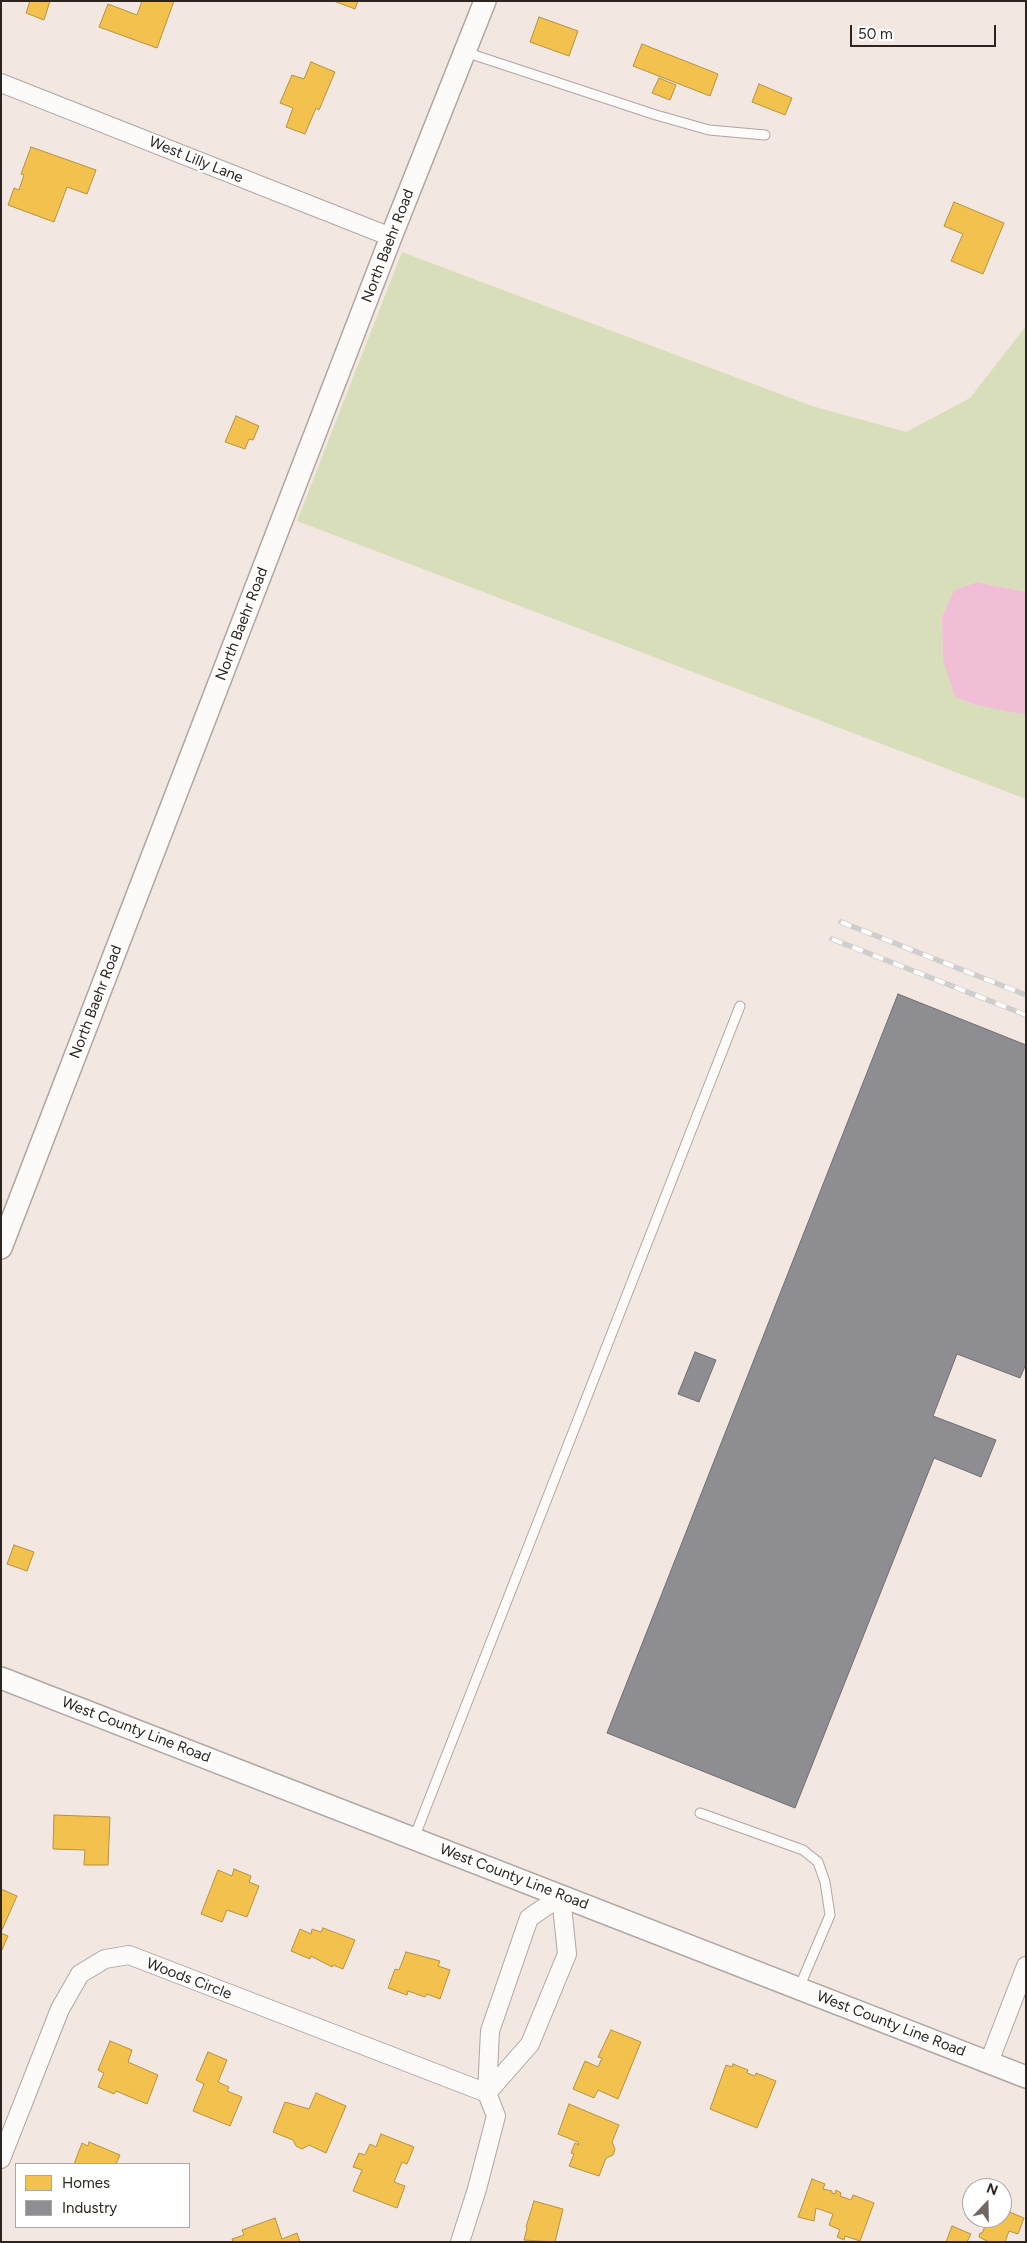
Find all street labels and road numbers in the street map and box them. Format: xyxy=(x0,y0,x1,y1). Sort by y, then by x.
street label: West Lilly Lane xyxy=(146,133,246,187)
street label: North Baehr Road xyxy=(358,187,418,305)
street label: North Baehr Road xyxy=(212,565,272,683)
street label: North Baehr Road xyxy=(66,943,126,1061)
street label: West County Line Road xyxy=(59,1693,213,1767)
street label: West County Line Road xyxy=(437,1840,591,1914)
street label: Woods Circle xyxy=(144,1955,234,2003)
street label: West County Line Road xyxy=(814,1987,968,2061)

